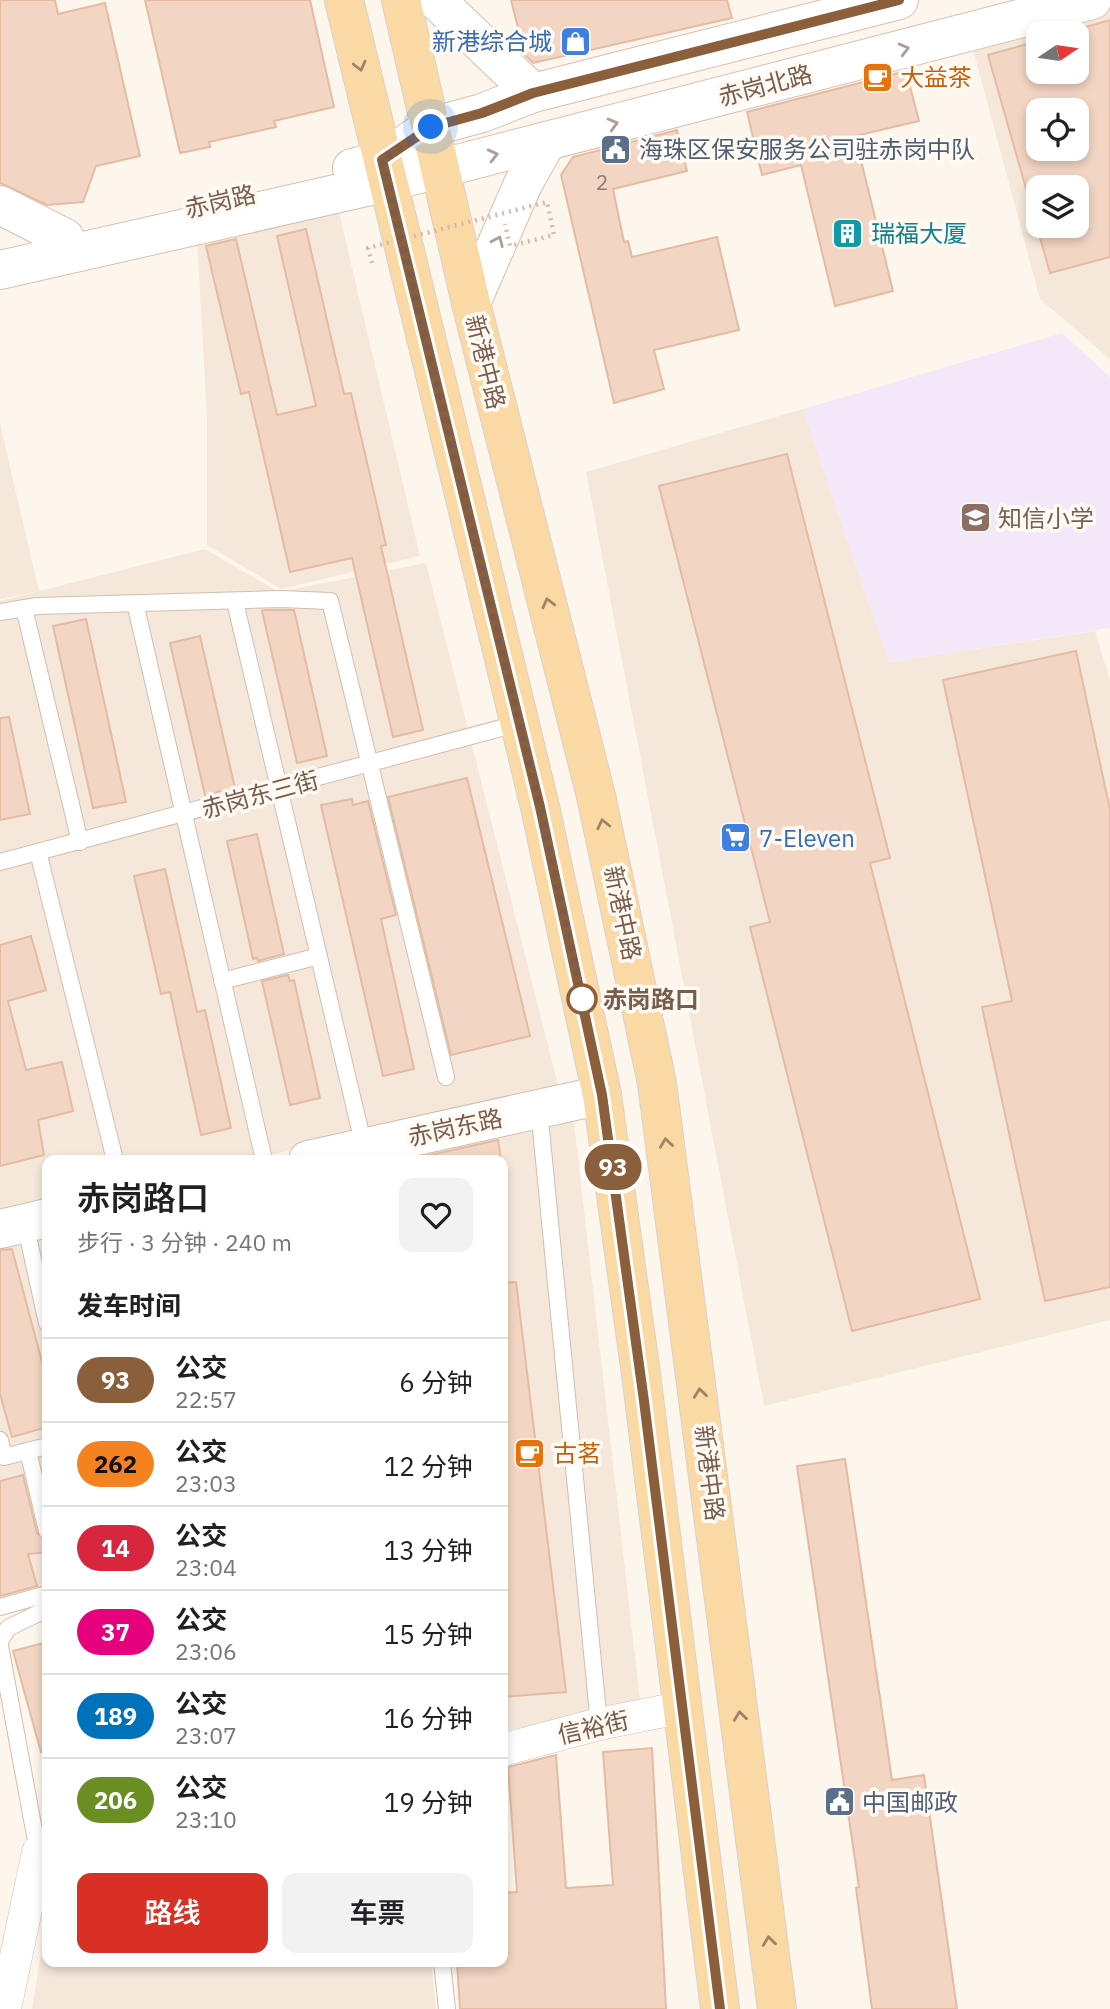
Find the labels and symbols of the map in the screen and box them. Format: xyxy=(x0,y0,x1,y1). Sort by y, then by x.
north arrow xyxy=(1026,21,1088,84)
shop icon: 新港综合城 xyxy=(558,24,592,58)
place label: 新港综合城 xyxy=(432,25,552,57)
one-way arrow xyxy=(898,43,910,57)
street label: 赤岗北路 xyxy=(714,57,816,113)
one-way arrow xyxy=(352,60,366,72)
cafe icon: 大益茶 xyxy=(860,60,894,94)
place label: 大益茶 xyxy=(900,61,972,93)
your location xyxy=(413,109,448,144)
one-way arrow xyxy=(606,118,618,132)
public building icon: 海珠区保安服务公司驻赤岗中队 xyxy=(599,132,633,166)
place label: 海珠区保安服务公司驻赤岗中队 xyxy=(639,133,975,165)
one-way arrow xyxy=(486,149,498,163)
house number: 2 xyxy=(596,168,608,196)
street label: 赤岗路 xyxy=(181,177,259,225)
building icon: 瑞福大厦 xyxy=(831,216,865,250)
place label: 瑞福大厦 xyxy=(871,217,967,249)
one-way arrow xyxy=(490,235,504,248)
street label: 新港中路 xyxy=(459,312,513,412)
school or university icon: 知信小学 xyxy=(958,501,992,535)
place label: 知信小学 xyxy=(998,502,1094,534)
one-way arrow xyxy=(542,597,556,609)
street label: 赤岗东三街 xyxy=(198,763,322,825)
one-way arrow xyxy=(597,818,611,830)
supermarket icon: 7-Eleven xyxy=(719,821,753,855)
place label: 7-Eleven xyxy=(759,822,855,854)
street label: 新港中路 xyxy=(597,863,649,963)
place label: 赤岗路口 xyxy=(603,983,699,1015)
marker: 赤岗路口 xyxy=(567,984,597,1014)
street label: 赤岗东路 xyxy=(405,1101,505,1153)
one-way arrow xyxy=(659,1137,674,1149)
line badge: 93 xyxy=(582,1144,644,1190)
one-way arrow xyxy=(692,1387,707,1398)
street label: 新港中路 xyxy=(688,1423,732,1523)
cafe icon: 古茗 xyxy=(513,1436,547,1470)
place label: 古茗 xyxy=(553,1437,601,1469)
street label: 信裕街 xyxy=(554,1703,632,1751)
one-way arrow xyxy=(733,1710,748,1721)
public building icon: 中国邮政 xyxy=(822,1785,856,1819)
place label: 中国邮政 xyxy=(862,1786,958,1818)
one-way arrow xyxy=(761,1935,776,1947)

